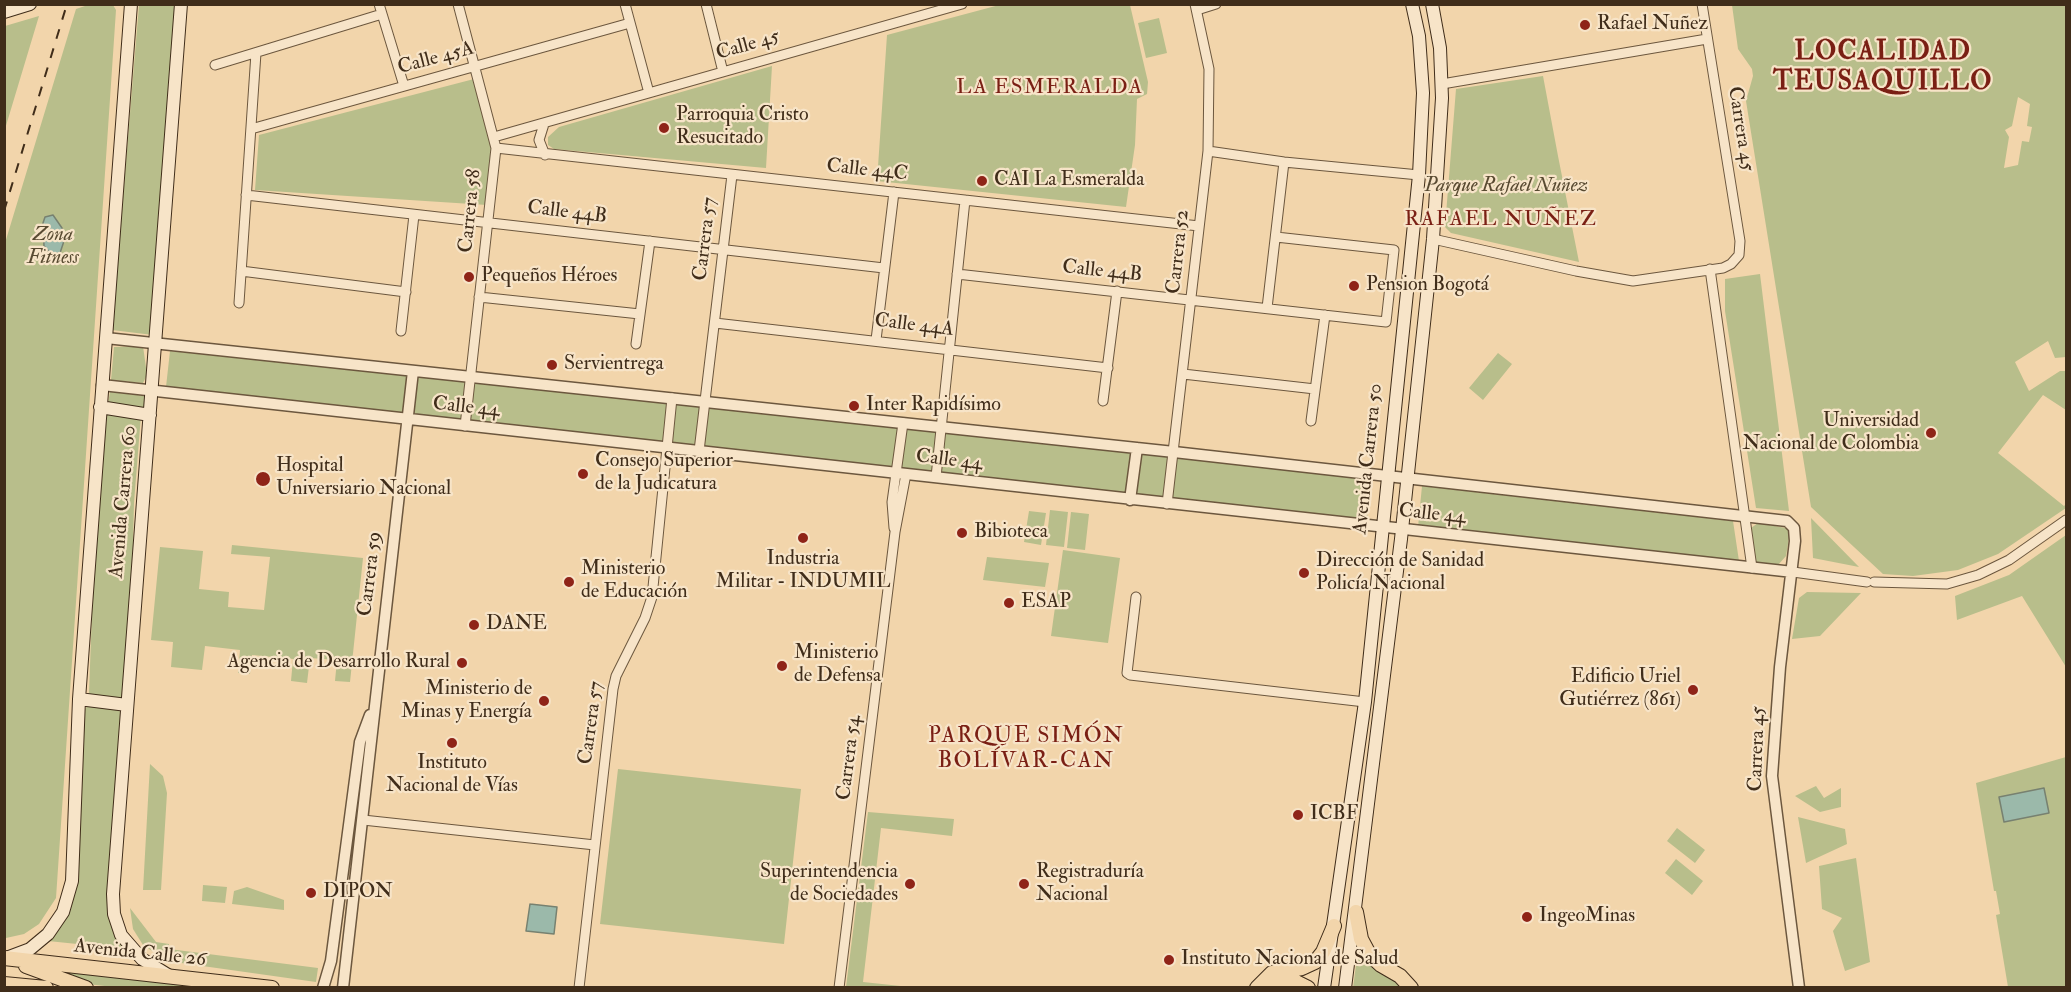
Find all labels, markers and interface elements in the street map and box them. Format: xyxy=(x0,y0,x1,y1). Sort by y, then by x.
place label: Rafael Nuñez xyxy=(1597,13,1708,37)
marker: Rafael Nuñez xyxy=(1578,18,1592,32)
street label: Calle 45 xyxy=(713,25,783,67)
street label: Calle 45A xyxy=(395,37,477,81)
district label: LOCALIDAD TEUSAQUILLO xyxy=(1773,37,1993,98)
district label: LA ESMERALDA xyxy=(956,75,1144,101)
street label: Carrera 45 xyxy=(1721,85,1759,173)
place label: Parroquia Cristo Resucitado xyxy=(676,104,809,151)
marker: Parroquia Cristo Resucitado xyxy=(657,121,671,135)
street label: Calle 44C xyxy=(825,155,909,187)
street label: Carrera 58 xyxy=(455,168,487,254)
place label: CAI La Esmeralda xyxy=(994,169,1144,193)
marker: CAI La Esmeralda xyxy=(975,174,989,188)
park label: Parque Rafael Nuñez xyxy=(1424,175,1588,199)
street label: Calle 44B xyxy=(526,196,608,230)
street label: Carrera 57 xyxy=(689,196,723,282)
district label: RAFAEL NUÑEZ xyxy=(1404,207,1598,233)
street label: Carrera 52 xyxy=(1163,209,1195,295)
park label: Zona Fitness xyxy=(27,224,79,271)
street label: Calle 44B xyxy=(1061,256,1143,288)
place label: Pequeños Héroes xyxy=(481,265,617,289)
marker: Pequeños Héroes xyxy=(462,270,476,284)
place label: Pension Bogotá xyxy=(1366,274,1489,298)
marker: Pension Bogotá xyxy=(1347,279,1361,293)
street label: Calle 44A xyxy=(873,309,955,343)
place label: Servientrega xyxy=(564,353,664,377)
marker: Servientrega xyxy=(545,358,559,372)
street label: Avenida Carrera 50 xyxy=(1349,382,1389,536)
street label: Calle 44 xyxy=(431,393,501,423)
place label: Inter Rapidísimo xyxy=(866,394,1001,418)
marker: Inter Rapidísimo xyxy=(847,399,861,413)
place label: Universidad Nacional de Colombia xyxy=(1743,410,1919,457)
street label: Avenida Carrera 60 xyxy=(105,425,143,579)
marker: Universidad Nacional de Colombia xyxy=(1924,426,1938,440)
street label: Calle 44 xyxy=(914,445,984,477)
place label: Consejo Superior de la Judicatura xyxy=(595,450,733,497)
place label: Hospital Universiario Nacional xyxy=(276,455,451,502)
marker: Consejo Superior de la Judicatura xyxy=(576,467,590,481)
marker: Hospital Universiario Nacional xyxy=(254,470,272,488)
street label: Calle 44 xyxy=(1397,500,1467,530)
place label: Bibioteca xyxy=(974,521,1048,545)
marker: Bibioteca xyxy=(955,526,969,540)
street label: Carrera 59 xyxy=(354,530,388,618)
marker: Industria Militar - INDUMIL xyxy=(796,531,810,545)
place label: Industria Militar - INDUMIL xyxy=(716,548,890,595)
place label: Dirección de Sanidad Policía Nacional xyxy=(1316,550,1484,597)
place label: Ministerio de Educación xyxy=(581,558,688,605)
marker: Dirección de Sanidad Policía Nacional xyxy=(1297,566,1311,580)
marker: Ministerio de Educación xyxy=(562,575,576,589)
place label: ESAP xyxy=(1021,591,1071,615)
marker: ESAP xyxy=(1002,596,1016,610)
place label: DANE xyxy=(486,613,547,637)
marker: DANE xyxy=(467,618,481,632)
place label: Ministerio de Defensa xyxy=(794,642,881,689)
place label: Agencia de Desarrollo Rural xyxy=(227,651,450,675)
marker: Agencia de Desarrollo Rural xyxy=(455,656,469,670)
marker: Ministerio de Defensa xyxy=(775,659,789,673)
place label: Edificio Uriel Gutiérrez (861) xyxy=(1559,666,1681,713)
place label: Ministerio de Minas y Energía xyxy=(401,678,532,725)
street label: Carrera 57 xyxy=(574,680,610,766)
marker: Edificio Uriel Gutiérrez (861) xyxy=(1686,683,1700,697)
marker: Ministerio de Minas y Energía xyxy=(537,694,551,708)
street label: Carrera 45 xyxy=(1745,706,1771,792)
street label: Carrera 54 xyxy=(833,714,867,802)
district label: PARQUE SIMÓN BOLÍVAR-CAN xyxy=(928,724,1124,776)
marker: Instituto Nacional de Vías xyxy=(445,736,459,750)
place label: Instituto Nacional de Vías xyxy=(386,752,518,799)
place label: ICBF xyxy=(1310,803,1358,827)
marker: ICBF xyxy=(1291,808,1305,822)
place label: Superintendencia de Sociedades xyxy=(760,861,898,908)
place label: Registraduría Nacional xyxy=(1036,861,1144,908)
marker: Superintendencia de Sociedades xyxy=(903,877,917,891)
marker: Registraduría Nacional xyxy=(1017,877,1031,891)
place label: DIPON xyxy=(323,881,393,905)
marker: DIPON xyxy=(304,886,318,900)
place label: IngeoMinas xyxy=(1539,905,1635,929)
marker: IngeoMinas xyxy=(1520,910,1534,924)
street label: Avenida Calle 26 xyxy=(73,935,207,973)
place label: Instituto Nacional de Salud xyxy=(1181,948,1398,972)
marker: Instituto Nacional de Salud xyxy=(1162,953,1176,967)

